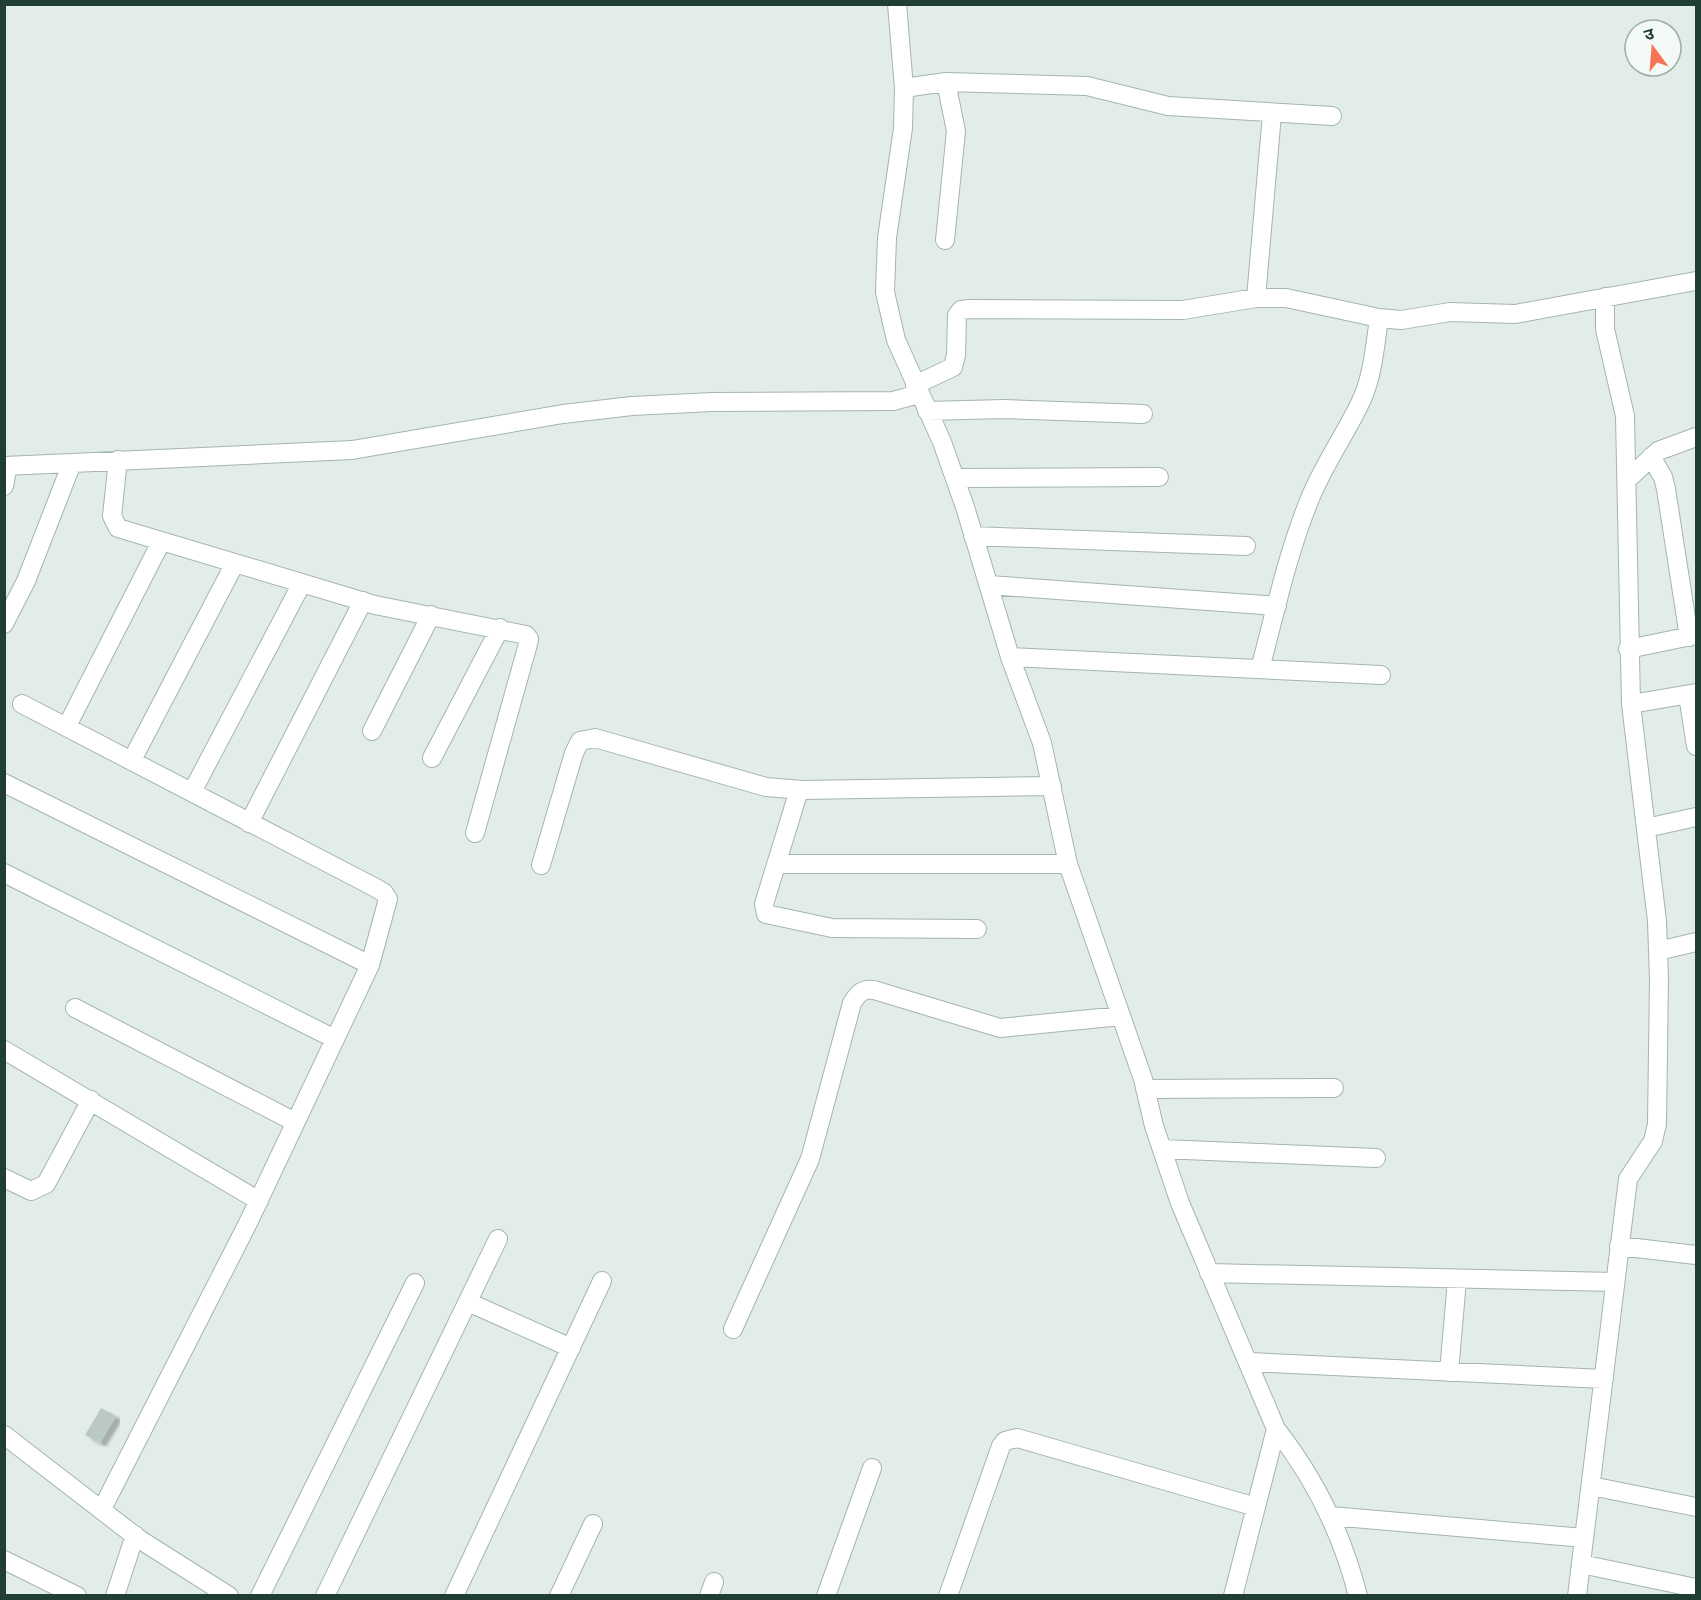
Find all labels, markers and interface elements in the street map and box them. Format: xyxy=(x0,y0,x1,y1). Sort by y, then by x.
north arrow xyxy=(1623,18,1683,78)
text: उ xyxy=(1642,23,1657,44)

